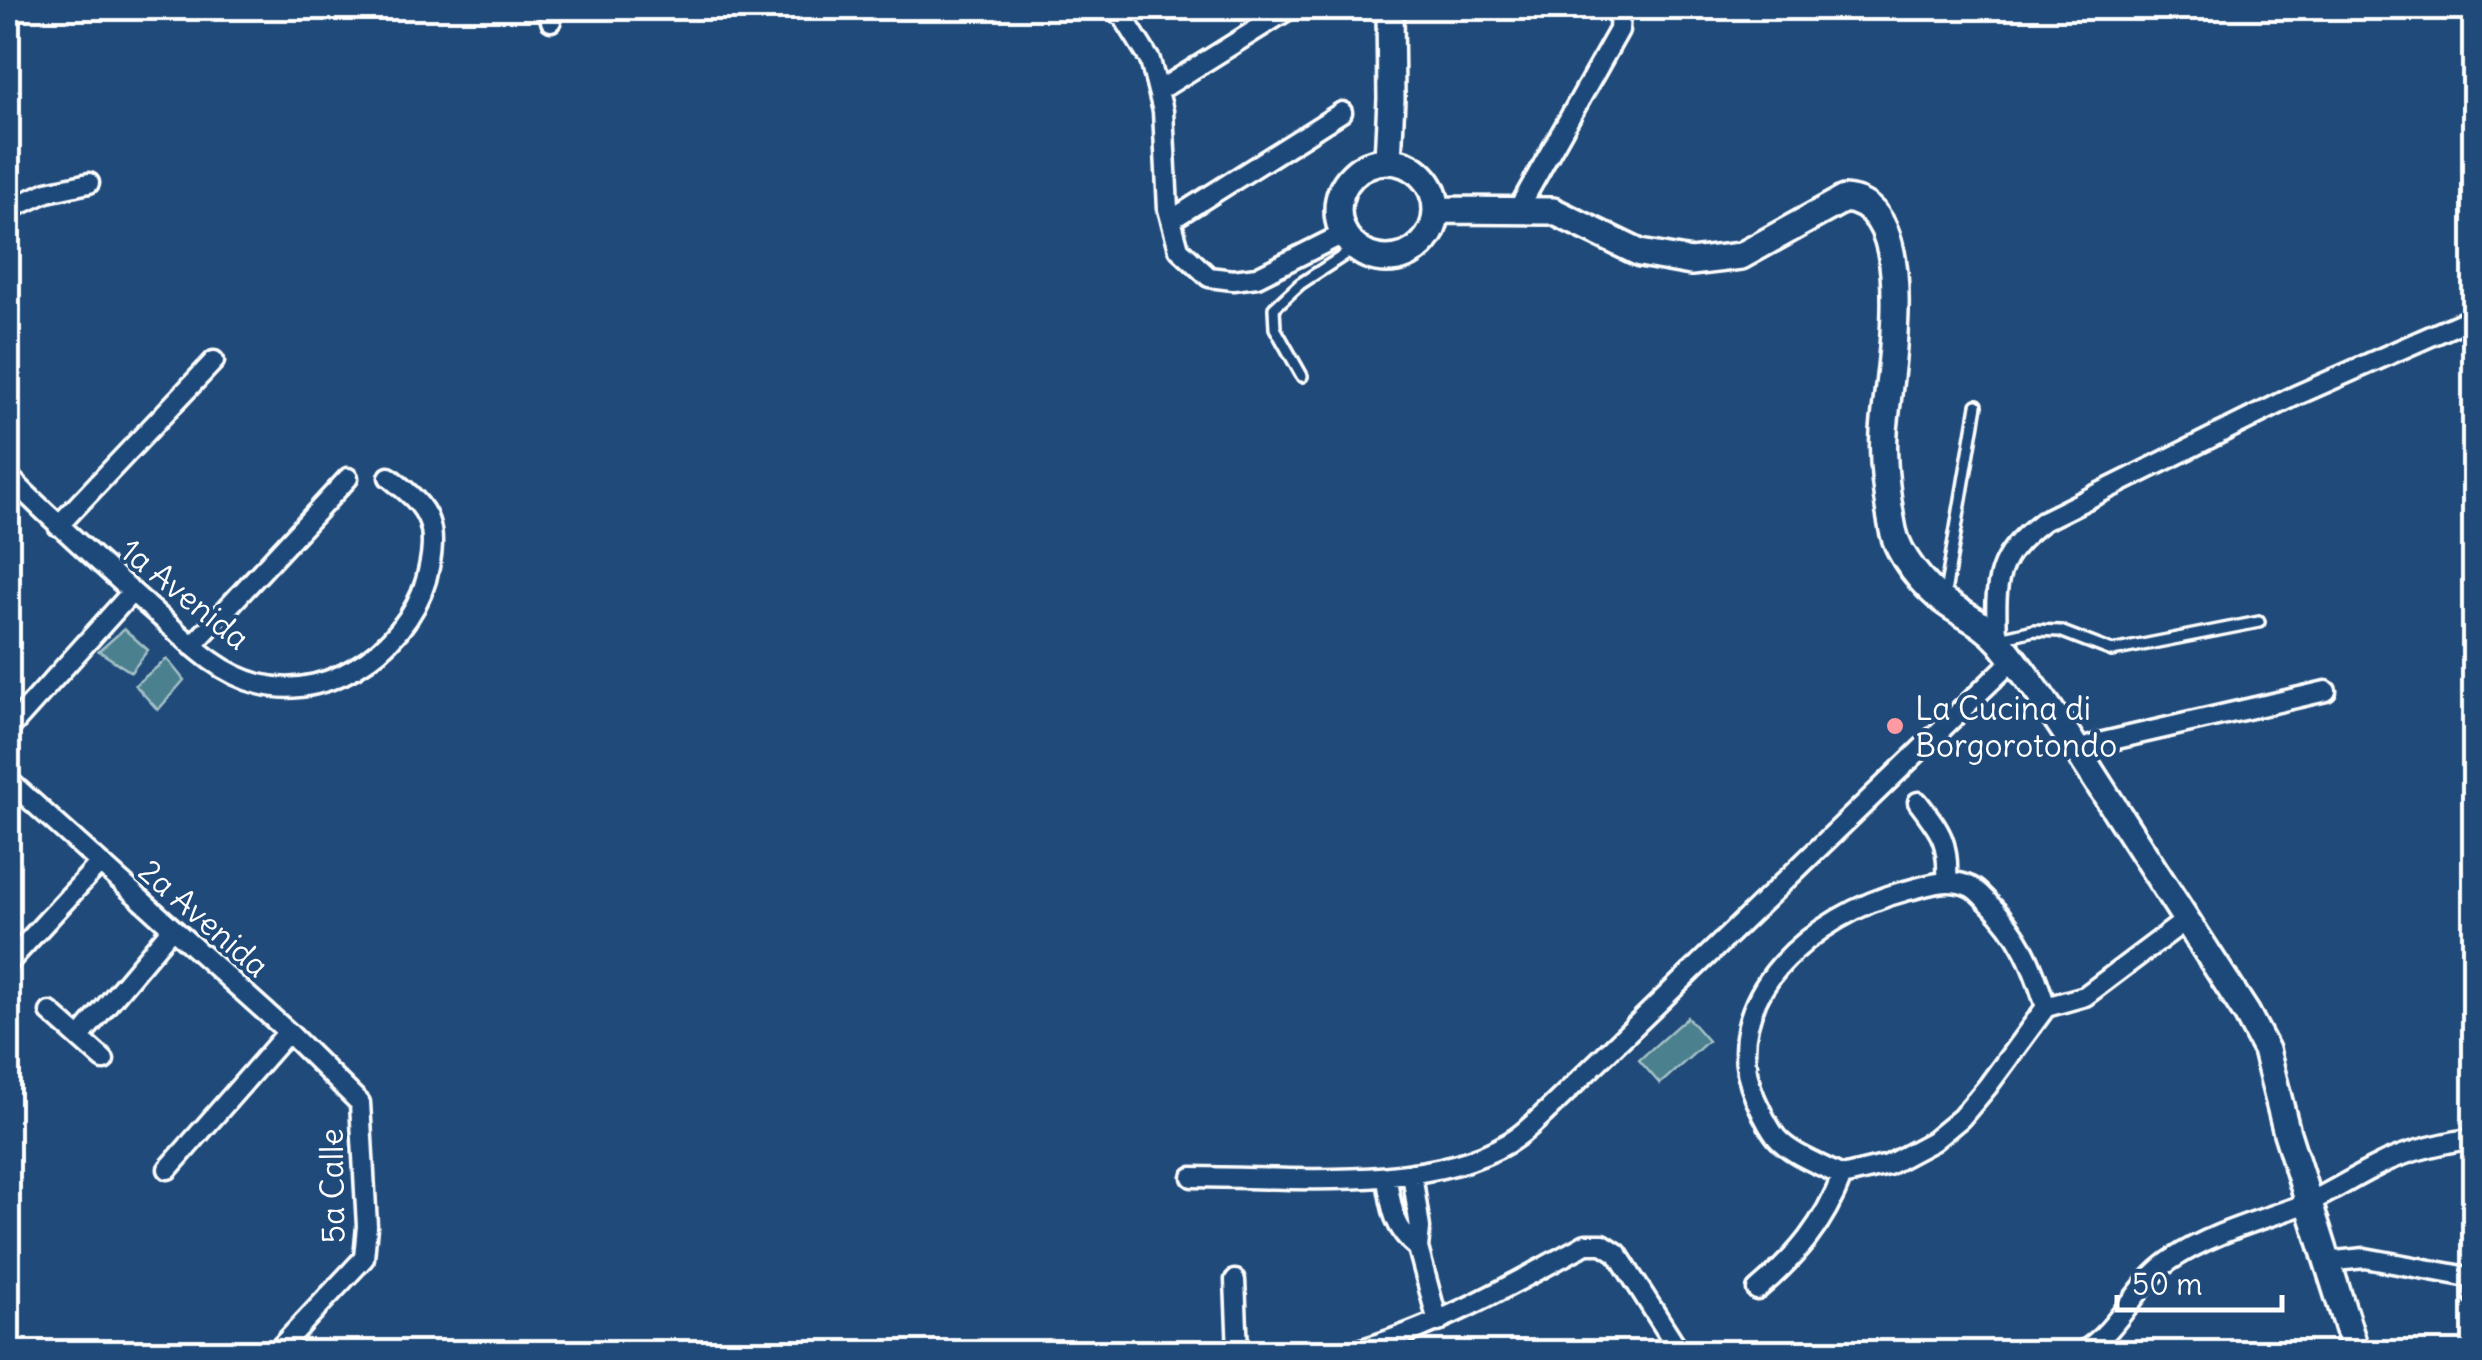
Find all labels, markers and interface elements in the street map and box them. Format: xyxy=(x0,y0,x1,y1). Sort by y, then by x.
street label: 1a Avenida xyxy=(112,529,258,659)
place label: La Cucina di Borgorotondo xyxy=(1915,688,2117,766)
marker: La Cucina di Borgorotondo xyxy=(1884,715,1906,737)
street label: 2a Avenida xyxy=(130,850,278,986)
street label: 5a Calle xyxy=(311,1128,353,1244)
scale bar xyxy=(2117,1250,2282,1312)
text: 50 m xyxy=(2132,1265,2202,1303)

